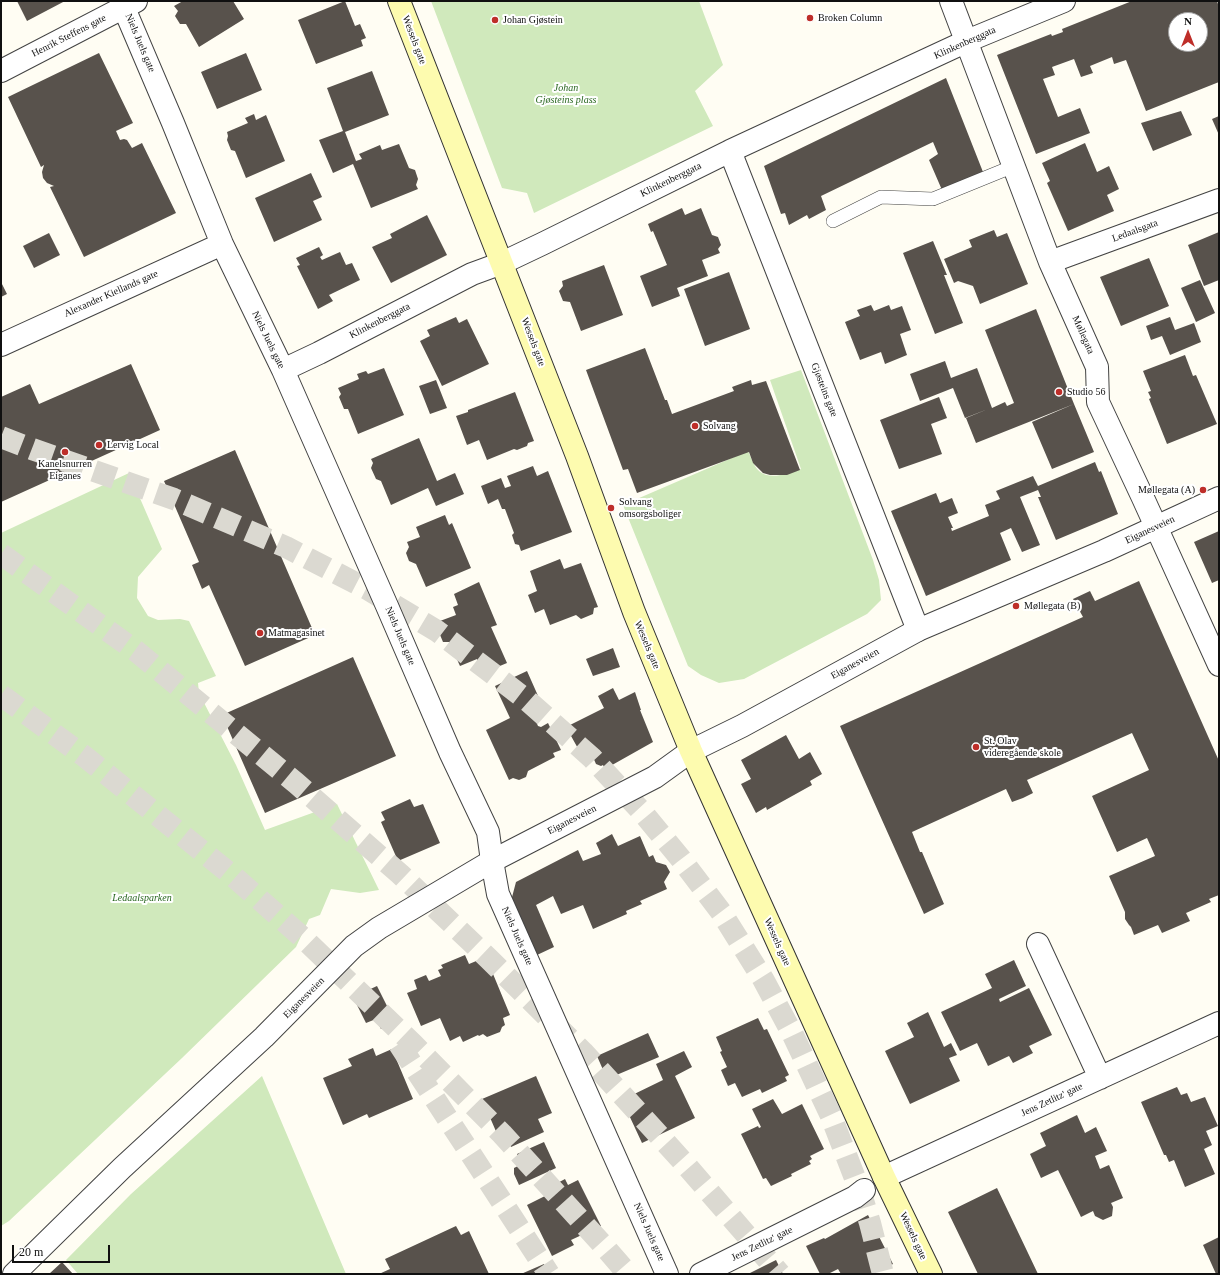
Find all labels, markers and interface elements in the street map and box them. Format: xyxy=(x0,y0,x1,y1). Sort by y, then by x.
street label: Henrik Steffens gate xyxy=(30,12,108,60)
street label: Niels Juels gate xyxy=(122,12,158,74)
place label: Broken Column xyxy=(818,12,882,24)
north arrow xyxy=(1168,12,1208,52)
marker: Broken Column xyxy=(805,13,815,23)
street label: Wessels gate xyxy=(399,14,429,66)
place label: Johan Gjøstein xyxy=(503,14,563,26)
marker: Johan Gjøstein xyxy=(490,15,500,25)
text: N xyxy=(1184,15,1192,27)
street label: Klinkenberggata xyxy=(932,24,998,62)
park label: Johan Gjøsteins plass xyxy=(536,82,596,106)
street label: Klinkenberggata xyxy=(639,160,703,200)
street label: Ledaalsgata xyxy=(1111,217,1159,245)
street label: Alexander Kiellands gate xyxy=(62,268,160,320)
street label: Klinkenberggata xyxy=(348,301,412,341)
street label: Niels Juels gate xyxy=(249,309,287,371)
street label: Møllegata xyxy=(1069,314,1097,356)
street label: Wessels gate xyxy=(518,316,548,368)
street label: Gjøsteins gate xyxy=(808,361,840,419)
place label: Studio 56 xyxy=(1067,386,1106,398)
marker: Studio 56 xyxy=(1054,387,1064,397)
place label: Solvang xyxy=(703,420,736,432)
marker: Solvang xyxy=(690,421,700,431)
place label: Lervig Local xyxy=(107,439,159,451)
marker: Lervig Local xyxy=(94,440,104,450)
marker: Kanelsnurren Eiganes xyxy=(60,447,70,457)
place label: Kanelsnurren Eiganes xyxy=(38,458,92,482)
place label: Møllegata (A) xyxy=(1138,484,1195,496)
marker: Møllegata (A) xyxy=(1198,485,1208,495)
place label: Solvang omsorgsboliger xyxy=(619,496,681,520)
marker: Solvang omsorgsboliger xyxy=(606,503,616,513)
street label: Eiganesveien xyxy=(1123,513,1177,547)
place label: Møllegata (B) xyxy=(1024,600,1080,612)
marker: Møllegata (B) xyxy=(1011,601,1021,611)
street label: Niels Juels gate xyxy=(382,605,418,667)
street label: Wessels gate xyxy=(631,619,663,671)
place label: Matmagasinet xyxy=(268,627,325,639)
marker: Matmagasinet xyxy=(255,628,265,638)
street label: Eiganesveien xyxy=(829,646,881,682)
place label: St. Olav videregående skole xyxy=(984,735,1061,758)
marker: St. Olav videregående skole xyxy=(971,742,981,752)
street label: Eiganesveien xyxy=(546,803,598,837)
park label: Ledaalsparken xyxy=(112,892,172,904)
street label: Niels Juels gate xyxy=(499,905,535,967)
street label: Wessels gate xyxy=(761,916,793,968)
street label: Eiganesveien xyxy=(281,975,327,1021)
street label: Jens Zetlitz' gate xyxy=(1019,1080,1085,1120)
street label: Niels Juels gate xyxy=(631,1201,667,1263)
street label: Wessels gate xyxy=(897,1210,929,1262)
street label: Jens Zetlitz' gate xyxy=(729,1224,795,1264)
scale bar xyxy=(14,1237,112,1263)
text: 20 m xyxy=(19,1245,43,1259)

